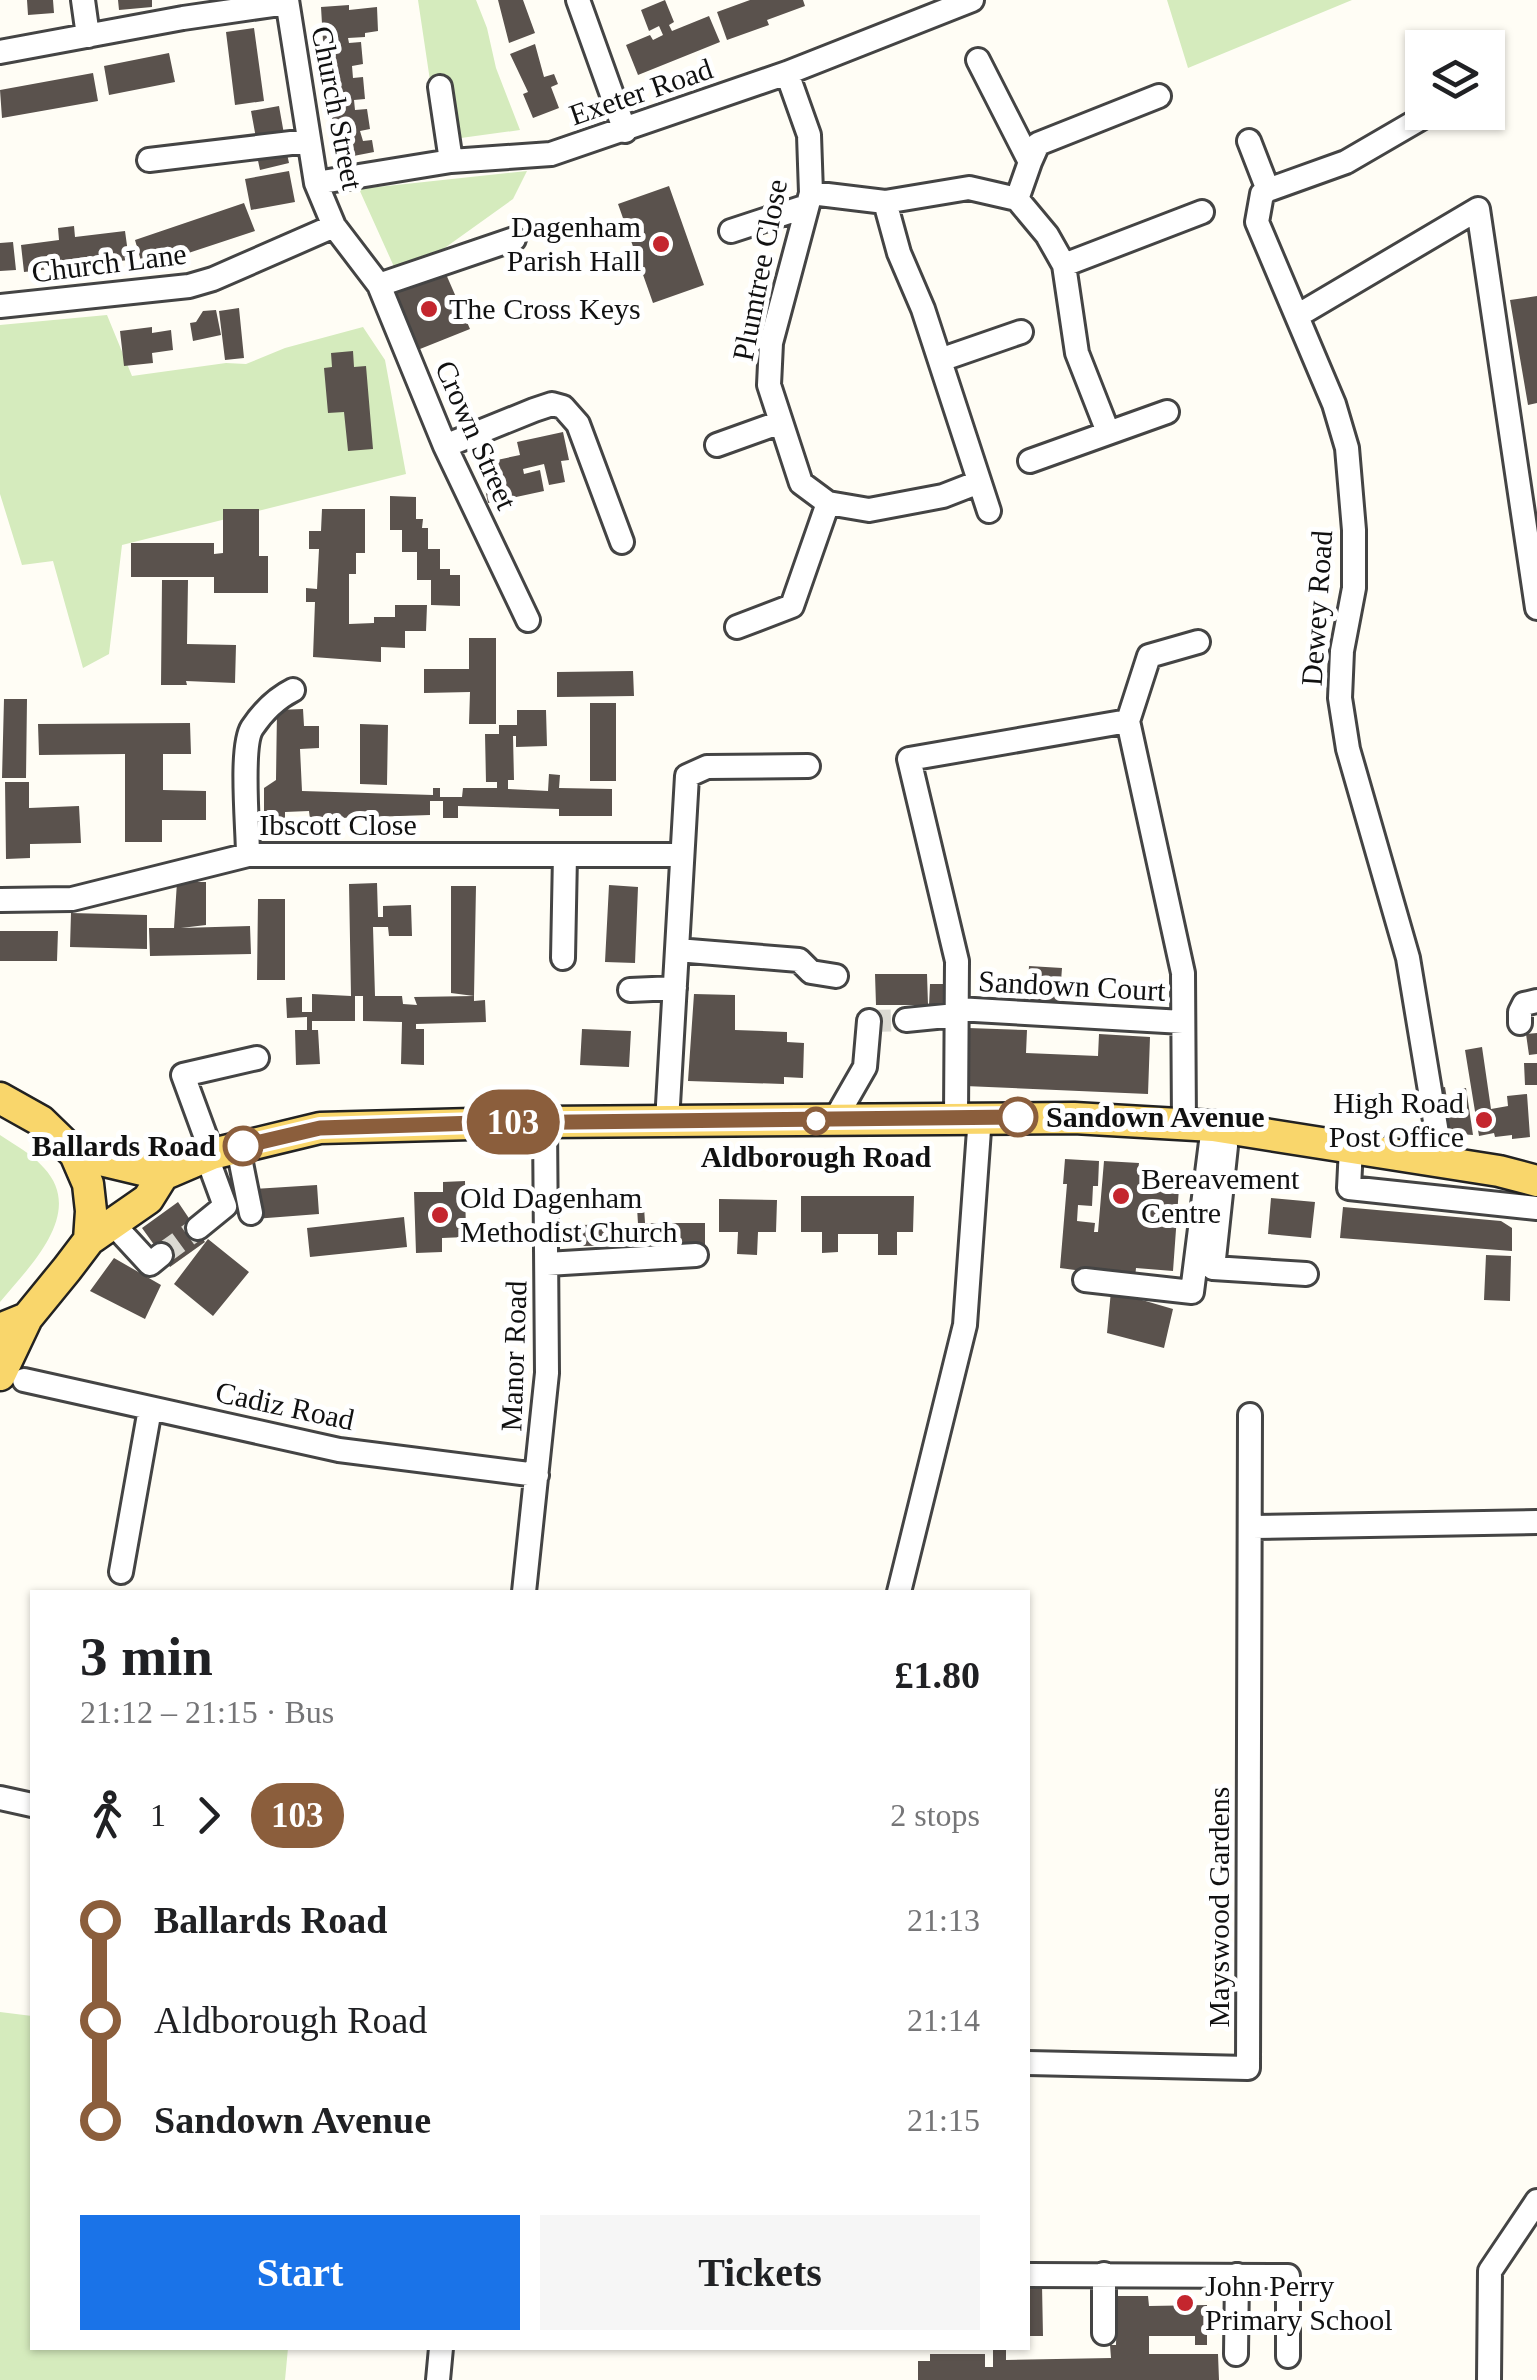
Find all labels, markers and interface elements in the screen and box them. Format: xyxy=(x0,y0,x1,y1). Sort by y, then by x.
street label: Church Street xyxy=(305,23,370,193)
map controls xyxy=(1405,30,1505,130)
button: layers xyxy=(1405,30,1505,130)
street label: Exeter Road xyxy=(565,52,717,131)
street label: Plumtree Close xyxy=(726,176,793,363)
place label: Dagenham Parish Hall xyxy=(507,210,641,277)
marker: Dagenham Parish Hall xyxy=(650,233,672,255)
street label: Church Lane xyxy=(30,237,188,288)
place label: The Cross Keys xyxy=(449,292,641,325)
marker: The Cross Keys xyxy=(418,298,440,320)
street label: Crown Street xyxy=(429,355,524,515)
street label: Dewey Road xyxy=(1295,529,1338,687)
street label: Ibscott Close xyxy=(259,808,417,841)
street label: Sandown Court xyxy=(978,964,1167,1007)
place label: High Road Post Office xyxy=(1329,1086,1464,1153)
line badge: 103 xyxy=(456,1090,570,1154)
marker: Sandown Avenue xyxy=(999,1098,1037,1136)
place label: Sandown Avenue xyxy=(1046,1100,1265,1133)
text: 103 xyxy=(487,1103,539,1142)
marker: Aldborough Road xyxy=(803,1108,829,1134)
marker: High Road Post Office xyxy=(1473,1109,1495,1131)
marker: Ballards Road xyxy=(224,1127,262,1165)
place label: Ballards Road xyxy=(32,1129,216,1162)
place label: Aldborough Road xyxy=(701,1140,931,1173)
place label: Bereavement Centre xyxy=(1141,1162,1300,1229)
place label: Old Dagenham Methodist Church xyxy=(460,1181,678,1248)
marker: Bereavement Centre xyxy=(1110,1185,1132,1207)
marker: Old Dagenham Methodist Church xyxy=(429,1204,451,1226)
street label: Manor Road xyxy=(494,1280,533,1432)
street label: Cadiz Road xyxy=(213,1375,357,1436)
text: 3 min xyxy=(80,1626,213,1687)
text: £1.80 xyxy=(895,1654,980,1696)
text: 21:12 – 21:15 · Bus xyxy=(80,1694,334,1730)
street label: Mayswood Gardens xyxy=(1202,1787,1235,2027)
icon: walk xyxy=(80,1788,135,1843)
icon: forward xyxy=(181,1788,236,1843)
text: 103 xyxy=(271,1796,324,1835)
text: 1 xyxy=(150,1797,166,1833)
text: 2 stops xyxy=(890,1797,980,1833)
text: Ballards Road xyxy=(154,1899,387,1941)
text: 21:13 xyxy=(907,1902,980,1938)
text: Aldborough Road xyxy=(154,1999,427,2041)
text: 21:14 xyxy=(907,2002,980,2038)
text: Sandown Avenue xyxy=(154,2099,431,2141)
text: 21:15 xyxy=(907,2102,980,2138)
button: Start xyxy=(80,2215,520,2330)
button: Tickets xyxy=(540,2215,980,2330)
place label: John Perry Primary School xyxy=(1205,2269,1393,2336)
marker: John Perry Primary School xyxy=(1174,2292,1196,2314)

